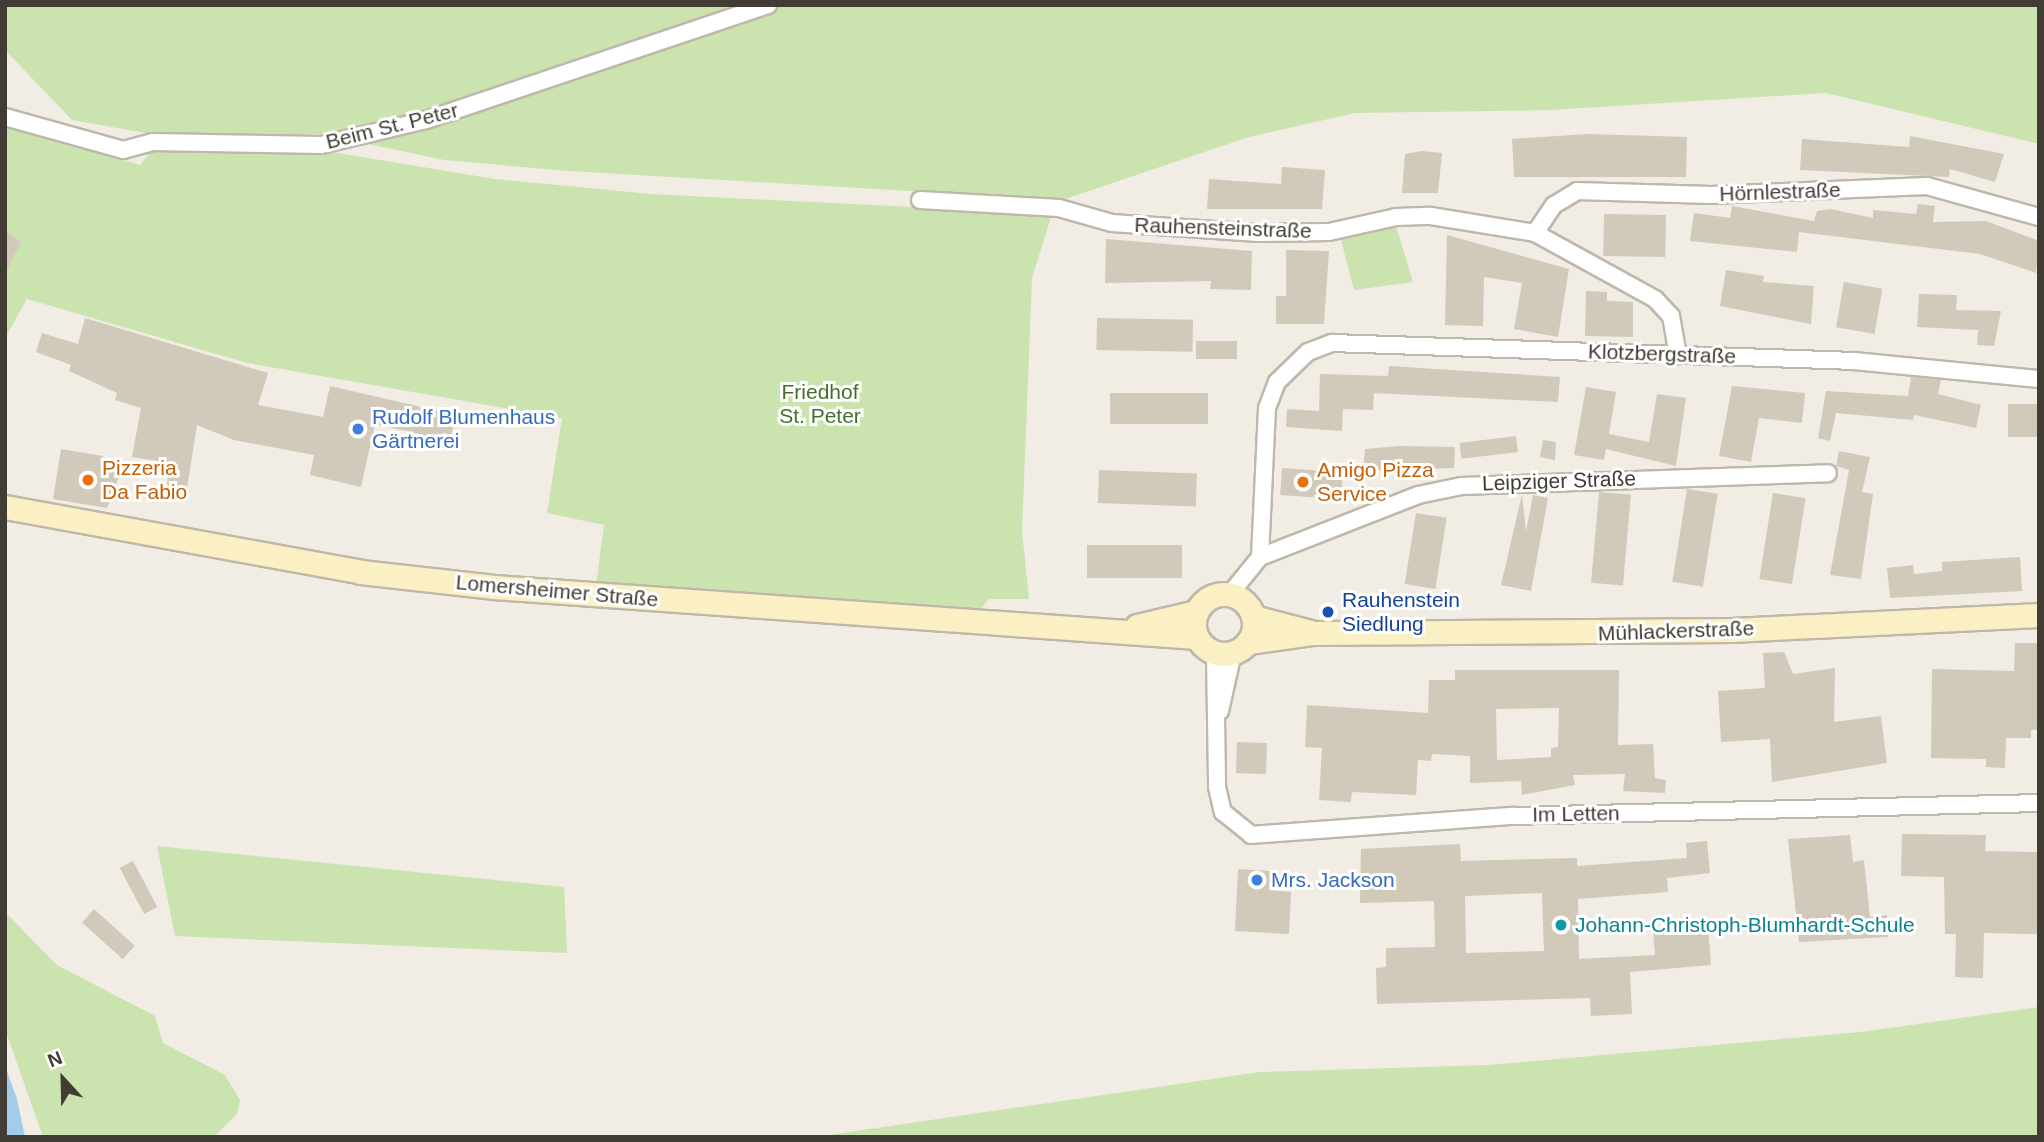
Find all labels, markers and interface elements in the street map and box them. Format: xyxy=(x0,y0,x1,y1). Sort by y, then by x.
street label: Beim St. Peter xyxy=(323,97,461,155)
street label: Hörnlestraße xyxy=(1719,177,1841,207)
street label: Rauhensteinstraße xyxy=(1134,212,1312,244)
street label: Klotzbergstraße xyxy=(1587,339,1737,369)
park label: Friedhof St. Peter xyxy=(779,379,861,429)
place label: Rudolf Blumenhaus Gärtnerei xyxy=(372,404,555,454)
marker: Rudolf Blumenhaus Gärtnerei xyxy=(350,421,366,437)
place label: Pizzeria Da Fabio xyxy=(102,455,187,505)
place label: Amigo Pizza Service xyxy=(1317,457,1434,507)
street label: Leipziger Straße xyxy=(1482,466,1636,496)
marker: Pizzeria Da Fabio xyxy=(80,472,96,488)
marker: Amigo Pizza Service xyxy=(1295,474,1311,490)
street label: Lomersheimer Straße xyxy=(455,570,659,612)
place label: Rauhenstein Siedlung xyxy=(1342,587,1460,637)
marker: Rauhenstein Siedlung xyxy=(1320,604,1336,620)
street label: Mühlackerstraße xyxy=(1597,616,1755,646)
street label: Im Letten xyxy=(1532,801,1620,827)
place label: Mrs. Jackson xyxy=(1271,867,1395,893)
marker: Mrs. Jackson xyxy=(1249,872,1265,888)
place label: Johann-Christoph-Blumhardt-Schule xyxy=(1575,912,1915,938)
marker: Johann-Christoph-Blumhardt-Schule xyxy=(1553,917,1569,933)
north arrow xyxy=(28,1044,98,1114)
text: N xyxy=(45,1047,65,1071)

